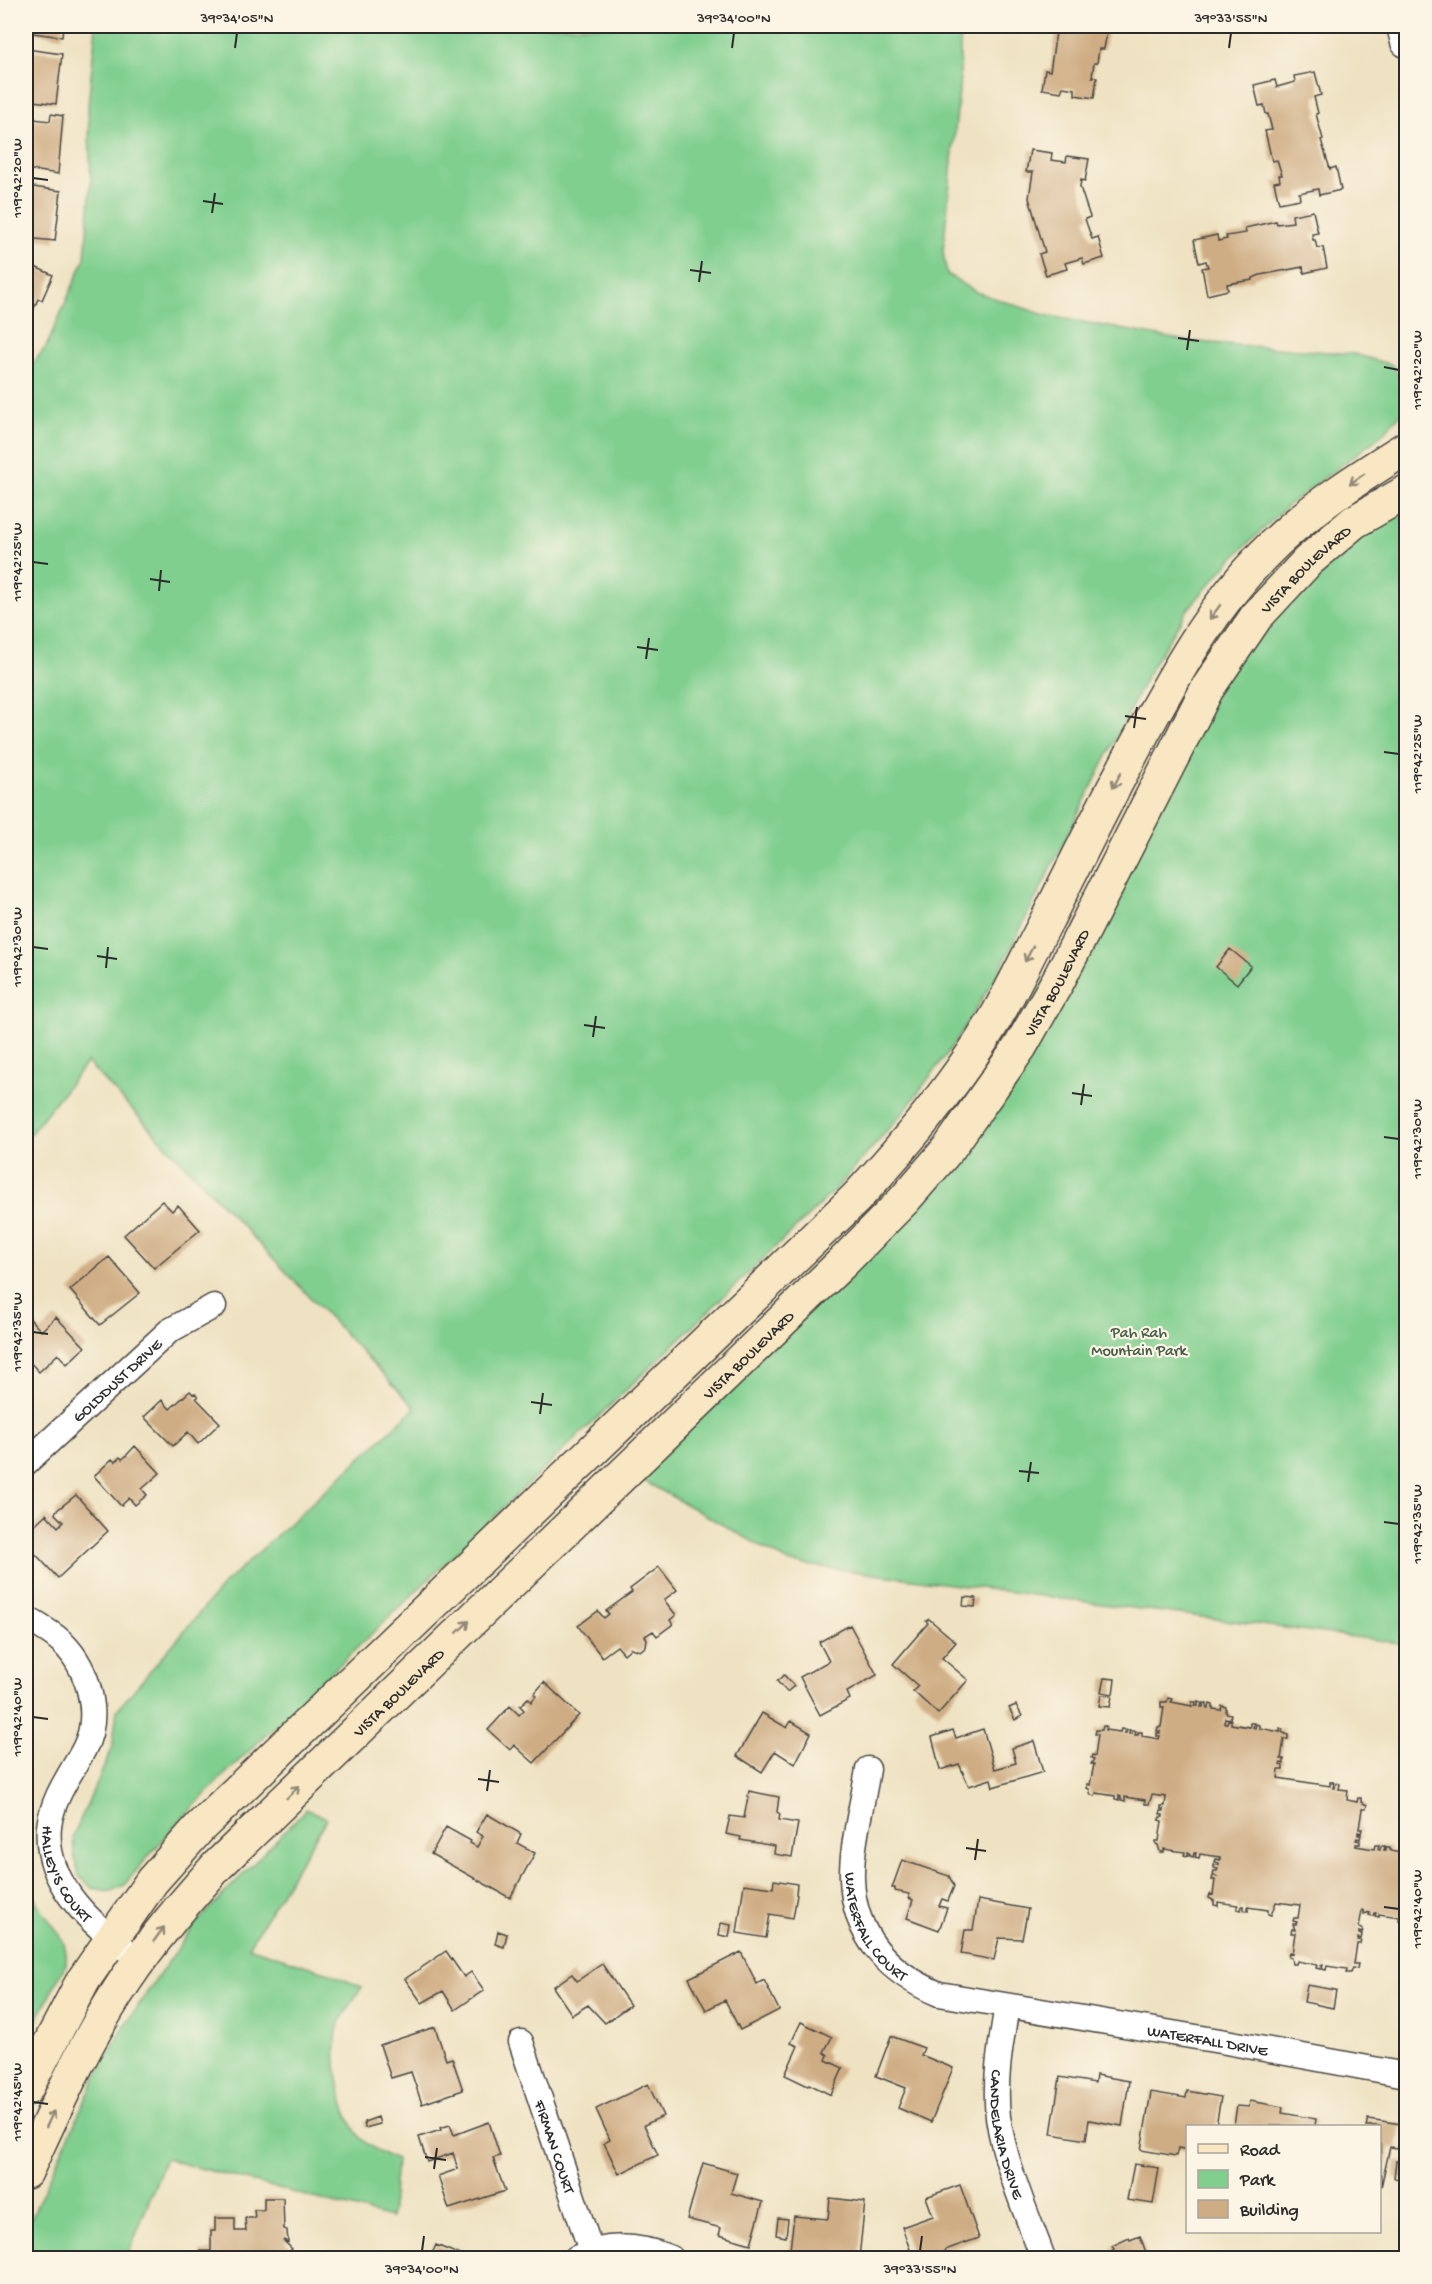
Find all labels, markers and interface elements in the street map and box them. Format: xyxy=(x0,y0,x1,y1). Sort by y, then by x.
text: 39°34'05"N xyxy=(199,10,274,28)
text: 39°34'00"N xyxy=(696,10,771,28)
text: 39°33'55"N xyxy=(1193,10,1268,28)
text: 119°42'20"W xyxy=(9,138,27,219)
text: 119°42'20"W xyxy=(1409,330,1427,411)
one-way arrow xyxy=(1349,473,1366,485)
text: 119°42'25"W xyxy=(9,522,27,602)
street label: VISTA BOULEVARD xyxy=(1257,522,1357,620)
one-way arrow xyxy=(1209,603,1222,619)
text: 119°42'25"W xyxy=(1409,714,1427,794)
one-way arrow xyxy=(1111,771,1123,789)
text: 119°42'30"W xyxy=(9,907,27,988)
street label: VISTA BOULEVARD xyxy=(1021,926,1096,1042)
one-way arrow xyxy=(1023,945,1035,962)
text: 119°42'30"W xyxy=(1409,1099,1427,1180)
text: 119°42'35"W xyxy=(9,1292,27,1373)
street label: VISTA BOULEVARD xyxy=(700,1308,800,1406)
park label: Pah Rah Mountain Park xyxy=(1091,1325,1189,1362)
street label: GOLDDUST DRIVE xyxy=(70,1336,168,1428)
text: 119°42'35"W xyxy=(1409,1484,1427,1565)
one-way arrow xyxy=(456,1620,471,1635)
street label: VISTA BOULEVARD xyxy=(350,1645,450,1743)
text: 119°42'40"W xyxy=(9,1677,27,1758)
one-way arrow xyxy=(285,1784,300,1799)
street label: HALLEY'S COURT xyxy=(35,1825,95,1929)
text: 119°42'40"W xyxy=(1409,1869,1427,1950)
street label: WATERFALL COURT xyxy=(839,1872,910,1988)
one-way arrow xyxy=(153,1926,165,1942)
street label: WATERFALL DRIVE xyxy=(1145,2023,1270,2063)
text: 119°42'45"W xyxy=(9,2062,27,2142)
street label: CANDELARIA DRIVE xyxy=(984,2069,1026,2203)
street label: FIRMAN COURT xyxy=(528,2097,577,2197)
one-way arrow xyxy=(45,2111,57,2129)
legend xyxy=(1186,2125,1381,2233)
text: Road xyxy=(1240,2141,1281,2162)
text: Park xyxy=(1239,2171,1276,2192)
text: Building xyxy=(1239,2201,1299,2222)
text: 39°34'00"N xyxy=(384,2261,459,2279)
text: 39°33'55"N xyxy=(882,2261,957,2279)

